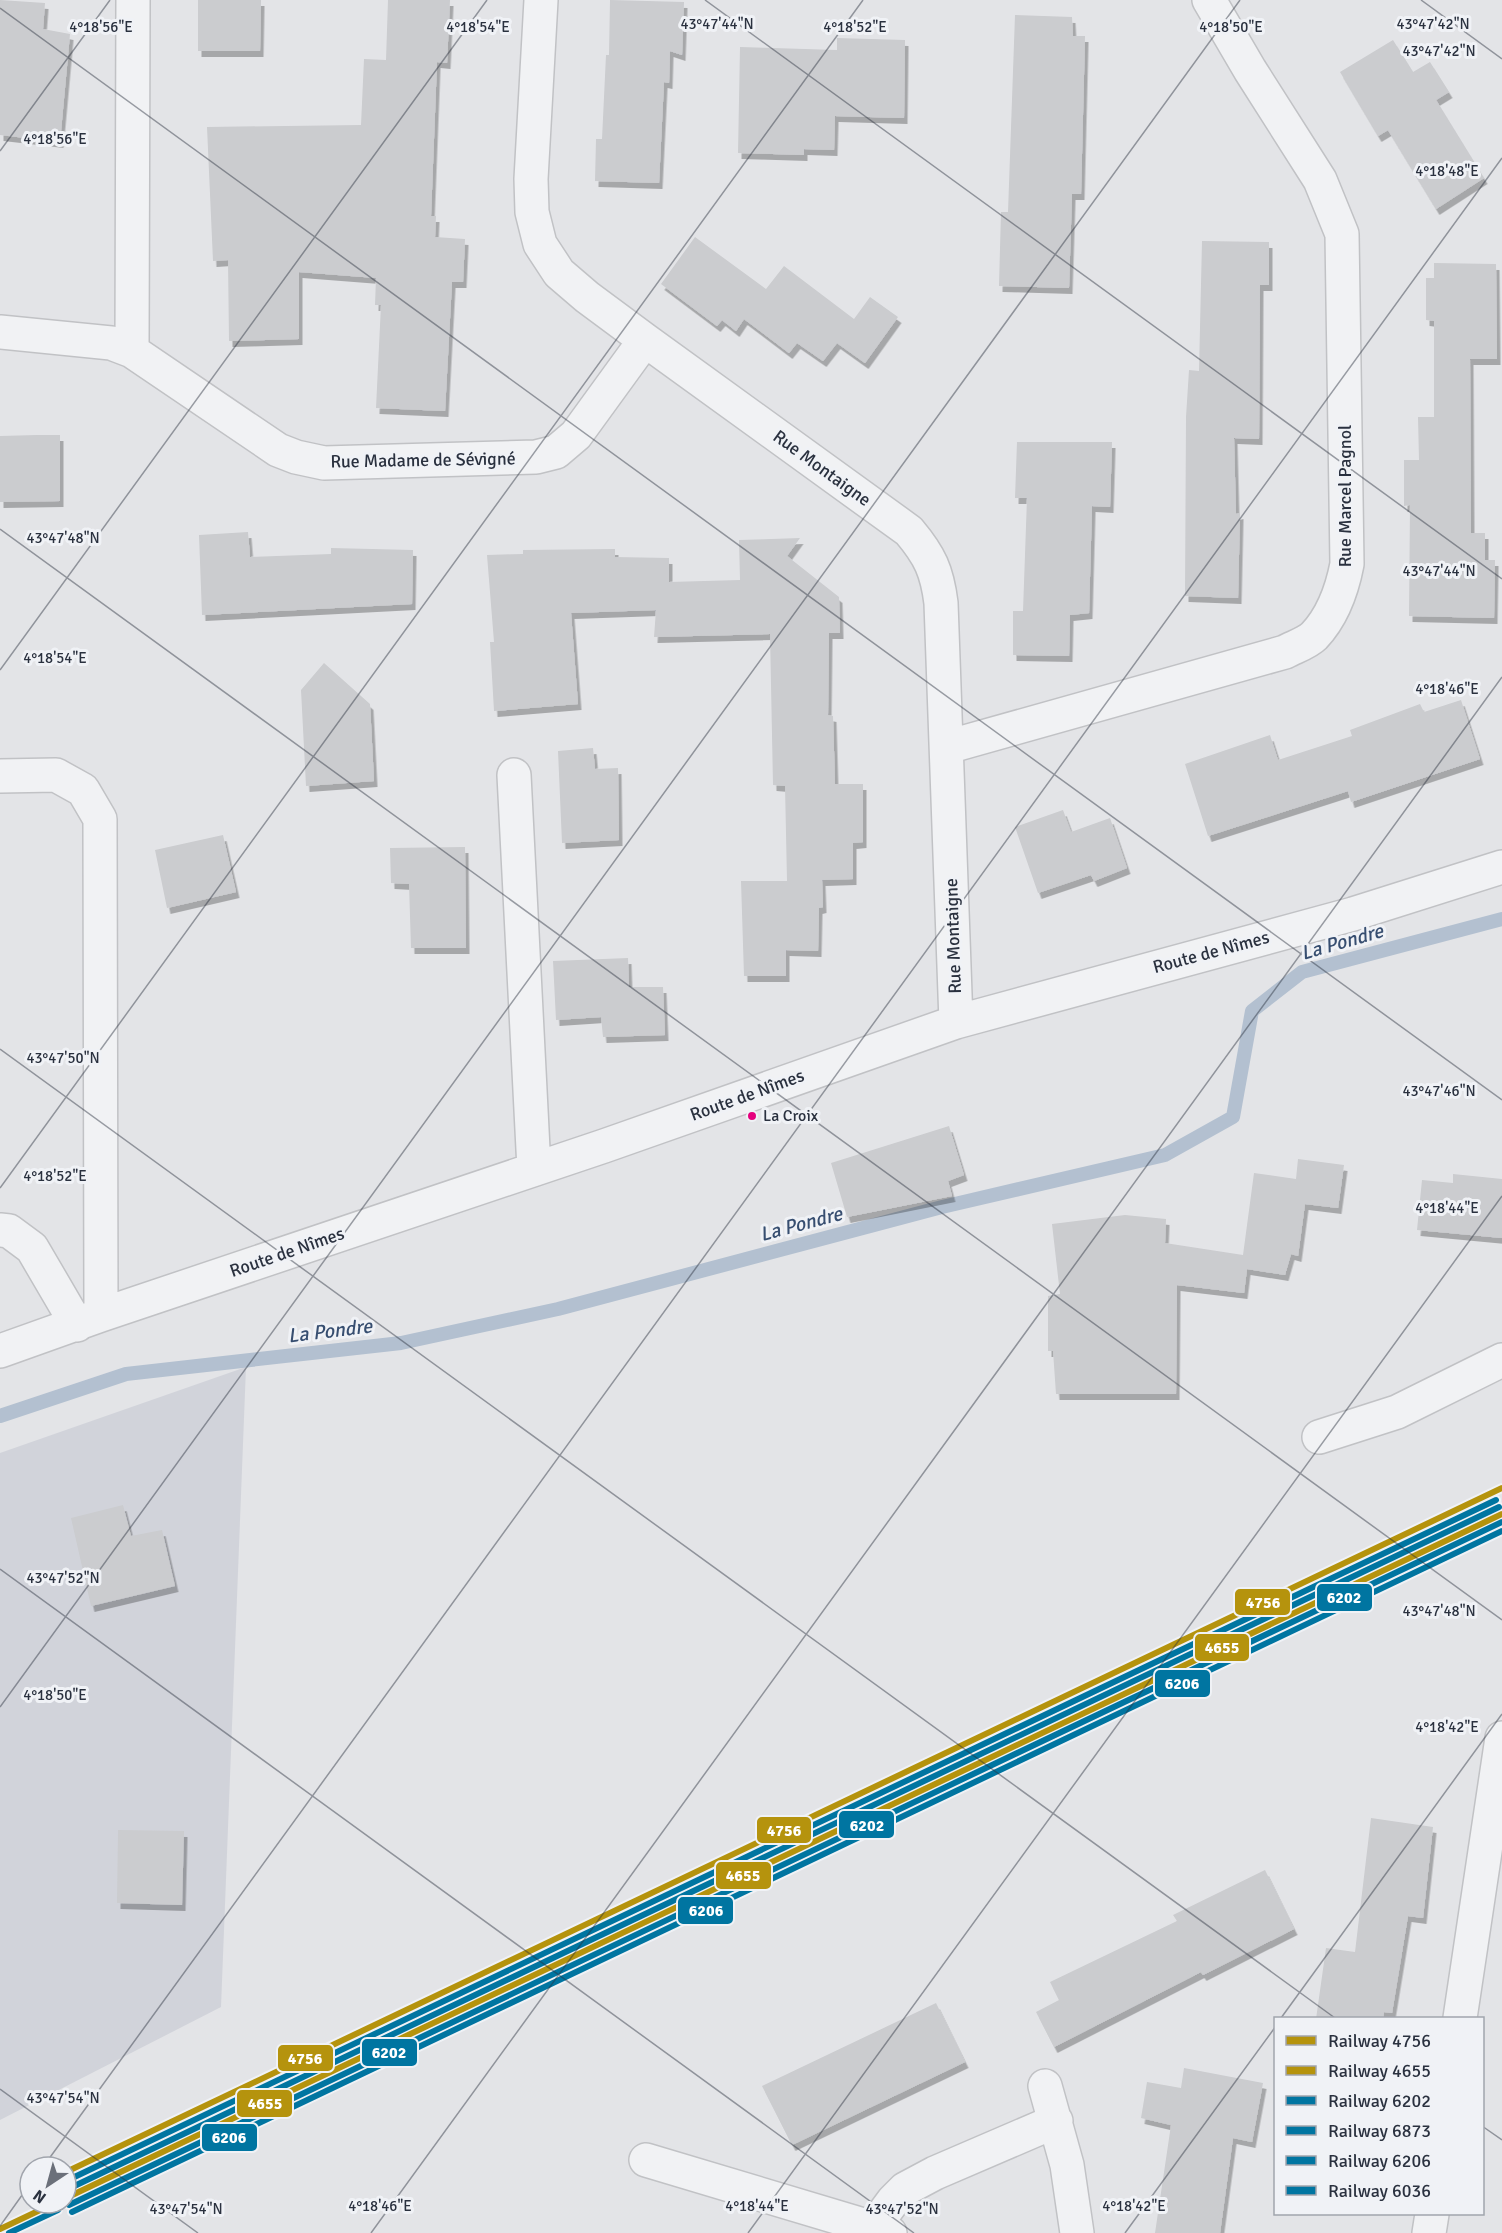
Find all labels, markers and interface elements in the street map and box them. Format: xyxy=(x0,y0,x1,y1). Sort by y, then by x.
text: 43°47'44"N xyxy=(680,15,754,33)
text: 43°47'42"N xyxy=(1396,15,1470,33)
text: 4°18'56"E xyxy=(69,18,133,36)
text: 4°18'54"E xyxy=(446,18,510,36)
text: 4°18'52"E xyxy=(823,18,887,36)
text: 4°18'50"E xyxy=(1199,18,1263,36)
text: 43°47'42"N xyxy=(1402,42,1476,60)
text: 4°18'56"E xyxy=(23,130,87,148)
text: 4°18'48"E xyxy=(1415,162,1479,180)
street label: Rue Montaigne xyxy=(769,425,875,511)
street label: Rue Marcel Pagnol xyxy=(1334,425,1356,567)
street label: Rue Madame de Sévigné xyxy=(330,447,516,473)
text: 43°47'48"N xyxy=(26,529,100,547)
text: 43°47'44"N xyxy=(1402,562,1476,580)
text: 4°18'54"E xyxy=(23,649,87,667)
text: 4°18'46"E xyxy=(1415,680,1479,698)
street label: Rue Montaigne xyxy=(940,878,966,994)
water label: La Pondre xyxy=(1298,918,1387,966)
street label: Route de Nîmes xyxy=(1150,926,1272,978)
text: 43°47'50"N xyxy=(26,1049,100,1067)
street label: Route de Nîmes xyxy=(687,1064,807,1126)
text: 43°47'46"N xyxy=(1402,1082,1476,1100)
place label: La Croix xyxy=(763,1106,819,1126)
marker: La Croix xyxy=(746,1110,758,1122)
text: 4°18'52"E xyxy=(23,1167,87,1185)
text: 4°18'44"E xyxy=(1415,1199,1479,1217)
water label: La Pondre xyxy=(757,1201,846,1247)
street label: Route de Nîmes xyxy=(227,1222,347,1282)
water label: La Pondre xyxy=(287,1313,374,1349)
text: 43°47'52"N xyxy=(26,1569,100,1587)
line badge: 6202 xyxy=(1316,1583,1373,1612)
line badge: 4756 xyxy=(1234,1588,1291,1616)
text: 6202 xyxy=(1327,1588,1361,1608)
text: 4756 xyxy=(1246,1593,1281,1613)
text: 43°47'48"N xyxy=(1402,1602,1476,1620)
line badge: 4655 xyxy=(1194,1633,1250,1662)
text: 4655 xyxy=(1205,1638,1239,1658)
line badge: 6206 xyxy=(1154,1669,1211,1698)
text: 6206 xyxy=(1165,1674,1200,1694)
text: 4°18'50"E xyxy=(23,1686,87,1704)
text: 4°18'42"E xyxy=(1415,1718,1479,1736)
line badge: 6202 xyxy=(838,1810,895,1839)
line badge: 4756 xyxy=(756,1816,812,1844)
text: 6202 xyxy=(850,1816,884,1836)
text: 4756 xyxy=(767,1821,802,1841)
line badge: 4655 xyxy=(715,1861,772,1890)
text: 4655 xyxy=(726,1866,760,1886)
line badge: 6206 xyxy=(677,1896,734,1925)
text: 6206 xyxy=(689,1901,724,1921)
legend xyxy=(1274,2017,1484,2215)
text: Railway 4756 xyxy=(1328,2030,1431,2052)
line badge: 6202 xyxy=(361,2038,418,2067)
text: 6202 xyxy=(372,2043,406,2063)
line badge: 4756 xyxy=(277,2044,334,2072)
text: 4756 xyxy=(288,2049,323,2069)
text: Railway 4655 xyxy=(1328,2060,1431,2082)
text: 43°47'54"N xyxy=(26,2089,100,2107)
line badge: 4655 xyxy=(236,2089,293,2118)
text: Railway 6202 xyxy=(1328,2090,1431,2112)
text: 4655 xyxy=(248,2094,282,2114)
text: Railway 6873 xyxy=(1328,2120,1431,2142)
line badge: 6206 xyxy=(201,2123,258,2152)
text: 6206 xyxy=(212,2128,247,2148)
text: Railway 6206 xyxy=(1328,2150,1431,2172)
north arrow xyxy=(18,2155,78,2215)
text: Railway 6036 xyxy=(1328,2180,1431,2202)
text: N xyxy=(29,2185,50,2208)
text: 4°18'46"E xyxy=(348,2197,412,2215)
text: 4°18'44"E xyxy=(725,2197,789,2215)
text: 4°18'42"E xyxy=(1102,2197,1166,2215)
text: 43°47'54"N xyxy=(149,2200,223,2218)
text: 43°47'52"N xyxy=(865,2200,939,2218)

